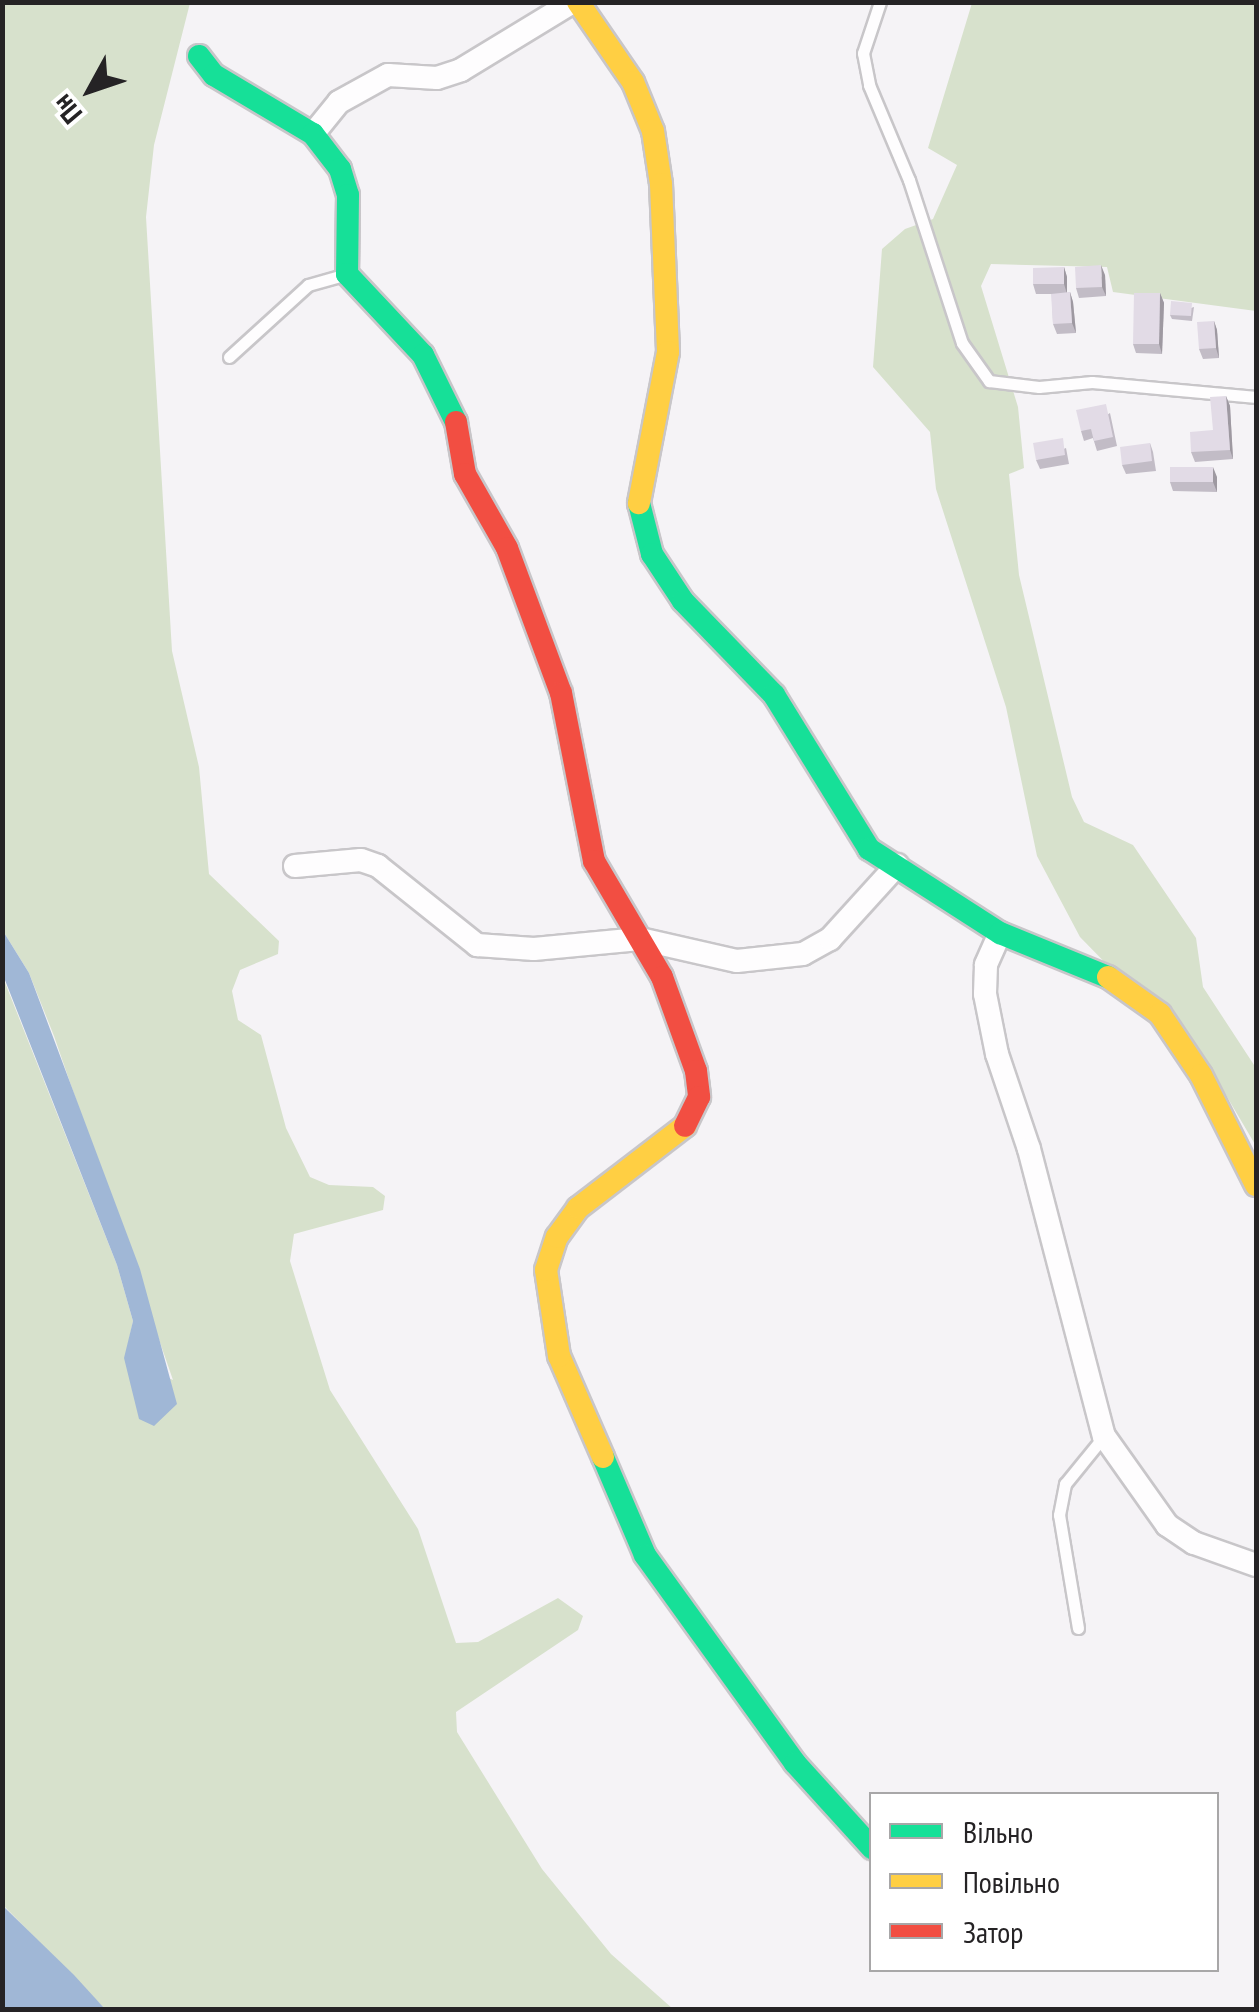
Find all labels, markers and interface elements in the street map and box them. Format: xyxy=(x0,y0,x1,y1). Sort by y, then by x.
north arrow xyxy=(40,40,140,140)
text: Пн xyxy=(44,87,90,132)
legend xyxy=(869,1792,1219,1972)
text: Вільно xyxy=(963,1812,1033,1851)
text: Повільно xyxy=(963,1862,1060,1901)
text: Затор xyxy=(963,1912,1023,1951)

